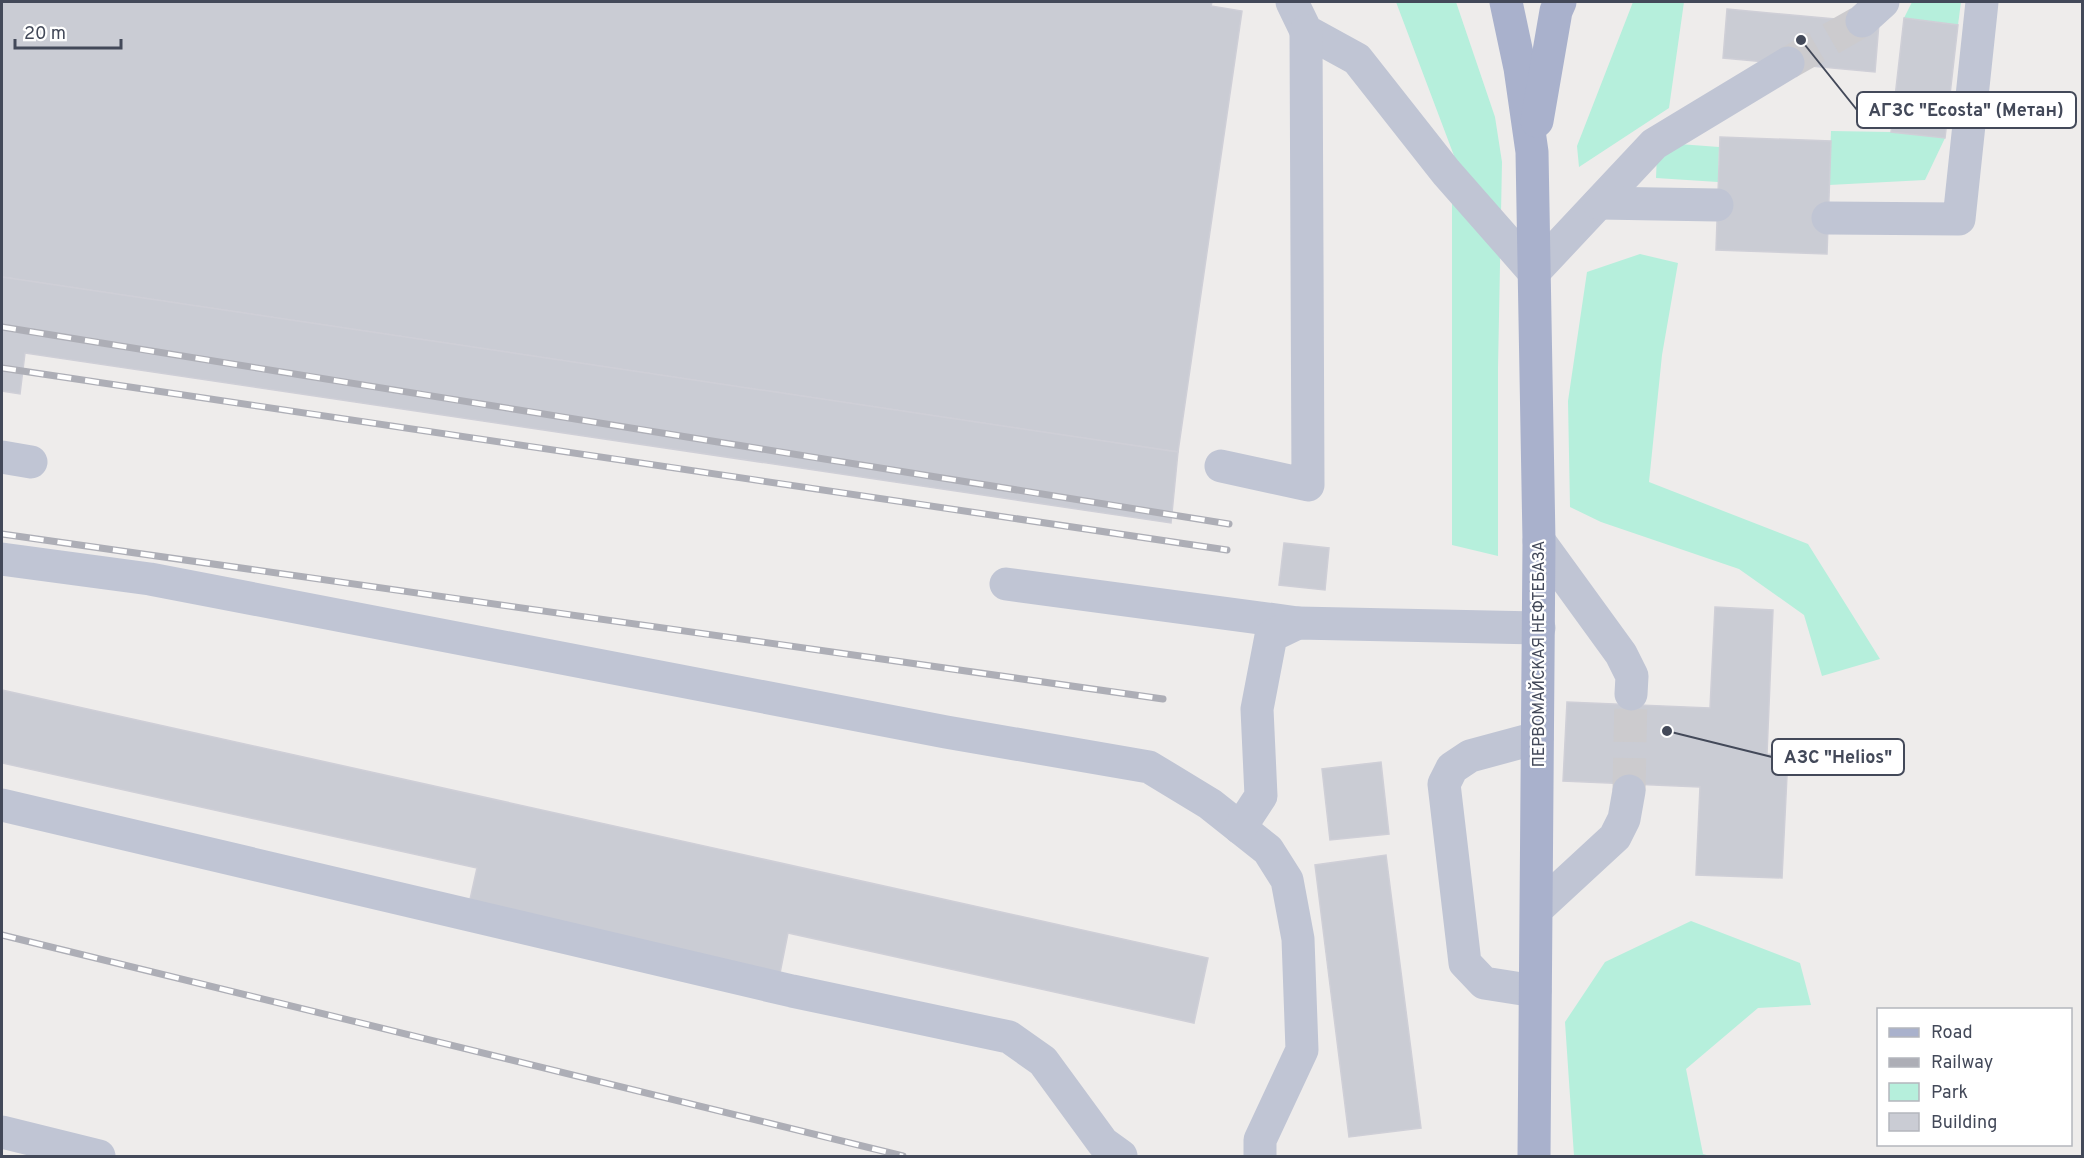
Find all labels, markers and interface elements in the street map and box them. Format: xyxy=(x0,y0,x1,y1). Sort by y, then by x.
scale bar xyxy=(15,12,122,50)
text: 20 m xyxy=(24,23,66,46)
callout: АГЗС "Ecosta" (Метан) xyxy=(1857,92,2076,128)
text: АГЗС "Ecosta" (Метан) xyxy=(1868,100,2064,123)
street label: ПЕРВОМАЙСКАЯ НЕФТЕБАЗА xyxy=(1528,541,1550,767)
callout: АЗС "Helios" xyxy=(1772,739,1904,775)
text: АЗС "Helios" xyxy=(1784,747,1892,770)
legend xyxy=(1877,1008,2072,1146)
text: Road xyxy=(1931,1022,1973,1045)
text: Railway xyxy=(1931,1052,1993,1075)
text: Park xyxy=(1931,1082,1968,1105)
text: Building xyxy=(1931,1112,1997,1135)

